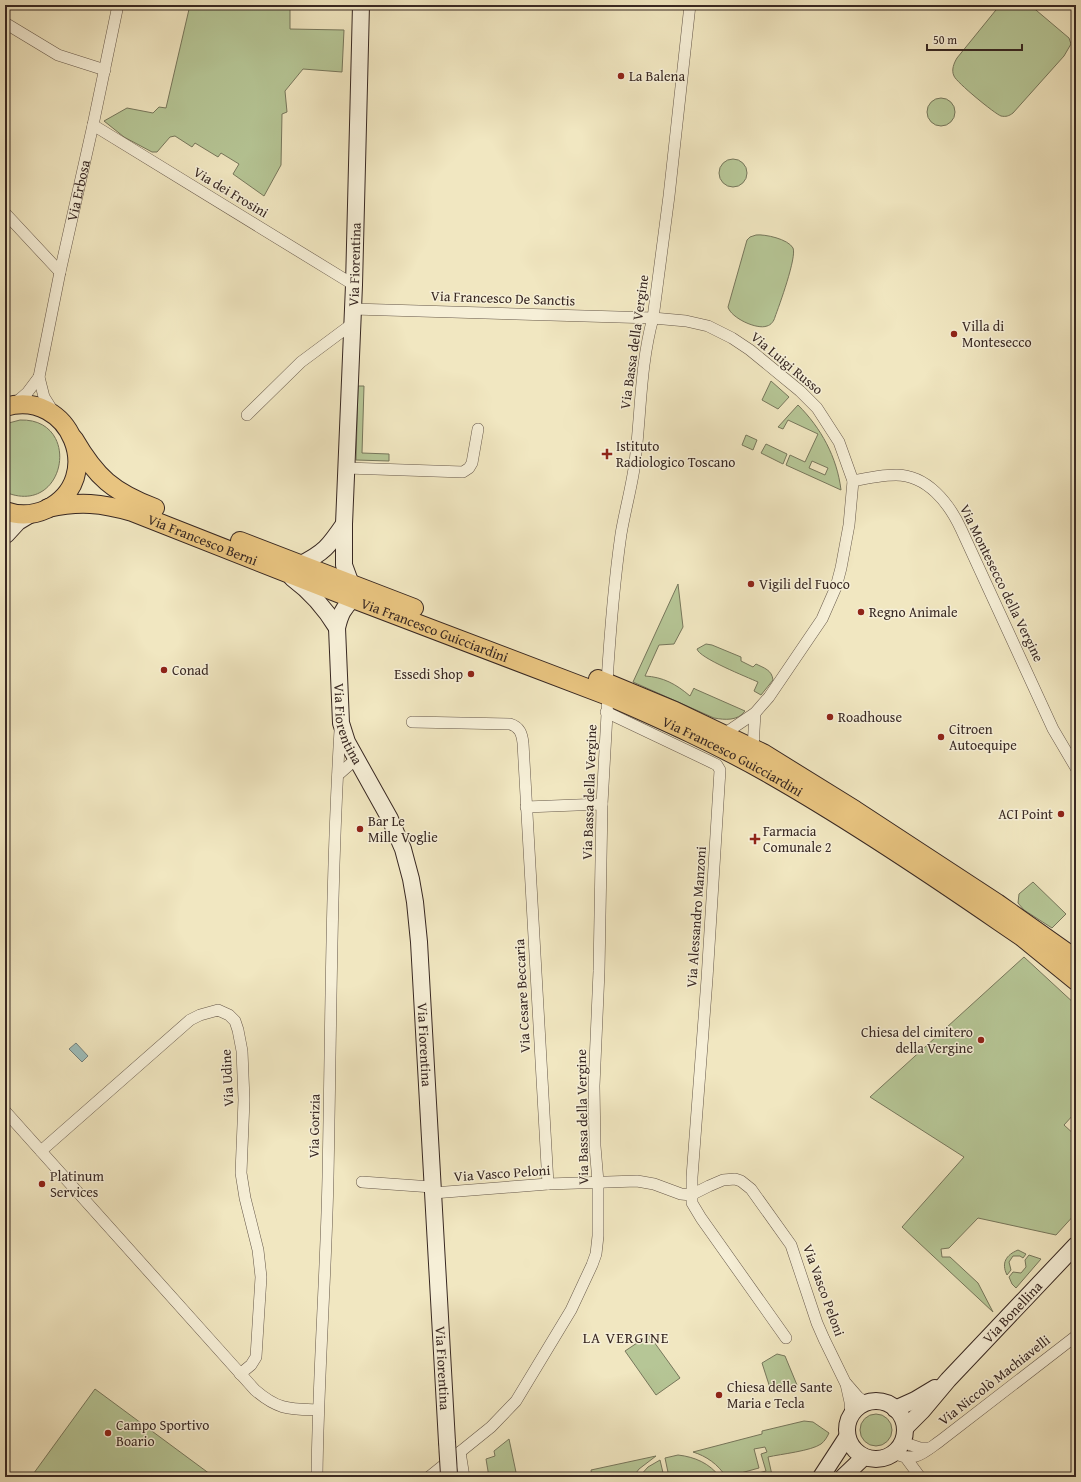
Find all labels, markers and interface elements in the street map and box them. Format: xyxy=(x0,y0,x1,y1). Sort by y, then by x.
scale bar xyxy=(927,26,1022,52)
text: 50 m xyxy=(933,31,957,48)
place label: La Balena xyxy=(629,66,685,86)
marker: La Balena xyxy=(616,71,626,81)
street label: Via Erbosa xyxy=(62,158,95,223)
street label: Via dei Frosini xyxy=(190,162,272,222)
street label: Via Fiorentina xyxy=(343,222,366,307)
street label: Via Bassa della Vergine xyxy=(615,273,653,411)
street label: Via Francesco De Sanctis xyxy=(430,285,576,311)
place label: Villa di Montesecco xyxy=(962,316,1032,352)
street label: Via Luigi Russo xyxy=(746,327,828,399)
marker: Villa di Montesecco xyxy=(949,329,959,339)
place label: Istituto Radiologico Toscano xyxy=(616,436,735,472)
marker: Istituto Radiologico Toscano xyxy=(601,448,613,460)
street label: Via Montesecco della Vergine xyxy=(955,501,1049,666)
street label: Via Francesco Berni xyxy=(145,509,261,570)
place label: Vigili del Fuoco xyxy=(759,574,850,594)
marker: Vigili del Fuoco xyxy=(746,579,756,589)
street label: Via Francesco Guicciardini xyxy=(358,593,511,667)
place label: Regno Animale xyxy=(869,602,958,622)
marker: Regno Animale xyxy=(856,607,866,617)
place label: Conad xyxy=(172,660,209,680)
place label: Essedi Shop xyxy=(394,664,463,684)
marker: Conad xyxy=(159,665,169,675)
marker: Essedi Shop xyxy=(466,669,476,679)
street label: Via Fiorentina xyxy=(329,683,368,768)
place label: Roadhouse xyxy=(838,707,902,727)
street label: Via Francesco Guicciardini xyxy=(659,711,807,801)
marker: Roadhouse xyxy=(825,712,835,722)
place label: Citroen Autoequipe xyxy=(949,719,1017,755)
street label: Via Bassa della Vergine xyxy=(577,723,601,860)
marker: Citroen Autoequipe xyxy=(936,732,946,742)
place label: ACI Point xyxy=(998,804,1053,824)
marker: ACI Point xyxy=(1056,809,1066,819)
place label: Bar Le Mille Voglie xyxy=(368,811,438,847)
place label: Farmacia Comunale 2 xyxy=(763,821,832,857)
marker: Bar Le Mille Voglie xyxy=(355,824,365,834)
marker: Farmacia Comunale 2 xyxy=(750,834,760,844)
street label: Via Alessandro Manzoni xyxy=(681,846,711,988)
street label: Via Cesare Beccaria xyxy=(509,938,535,1054)
street label: Via Fiorentina xyxy=(412,1002,437,1088)
place label: Chiesa del cimitero della Vergine xyxy=(861,1022,973,1058)
marker: Chiesa del cimitero della Vergine xyxy=(976,1035,986,1045)
street label: Via Udine xyxy=(215,1048,239,1107)
street label: Via Bassa della Vergine xyxy=(571,1049,593,1185)
street label: Via Gorizia xyxy=(303,1093,325,1158)
street label: Via Vasco Peloni xyxy=(453,1160,551,1186)
place label: Platinum Services xyxy=(50,1166,104,1202)
marker: Platinum Services xyxy=(37,1179,47,1189)
street label: Via Vasco Peloni xyxy=(798,1241,850,1339)
street label: Via Bonellina xyxy=(978,1276,1047,1348)
street label: Via Fiorentina xyxy=(431,1325,455,1411)
district label: LA VERGINE xyxy=(583,1327,669,1348)
street label: Via Niccolò Machiavelli xyxy=(934,1330,1054,1430)
place label: Chiesa delle Sante Maria e Tecla xyxy=(727,1377,833,1413)
marker: Chiesa delle Sante Maria e Tecla xyxy=(714,1390,724,1400)
place label: Campo Sportivo Boario xyxy=(116,1415,209,1451)
marker: Campo Sportivo Boario xyxy=(103,1428,113,1438)

